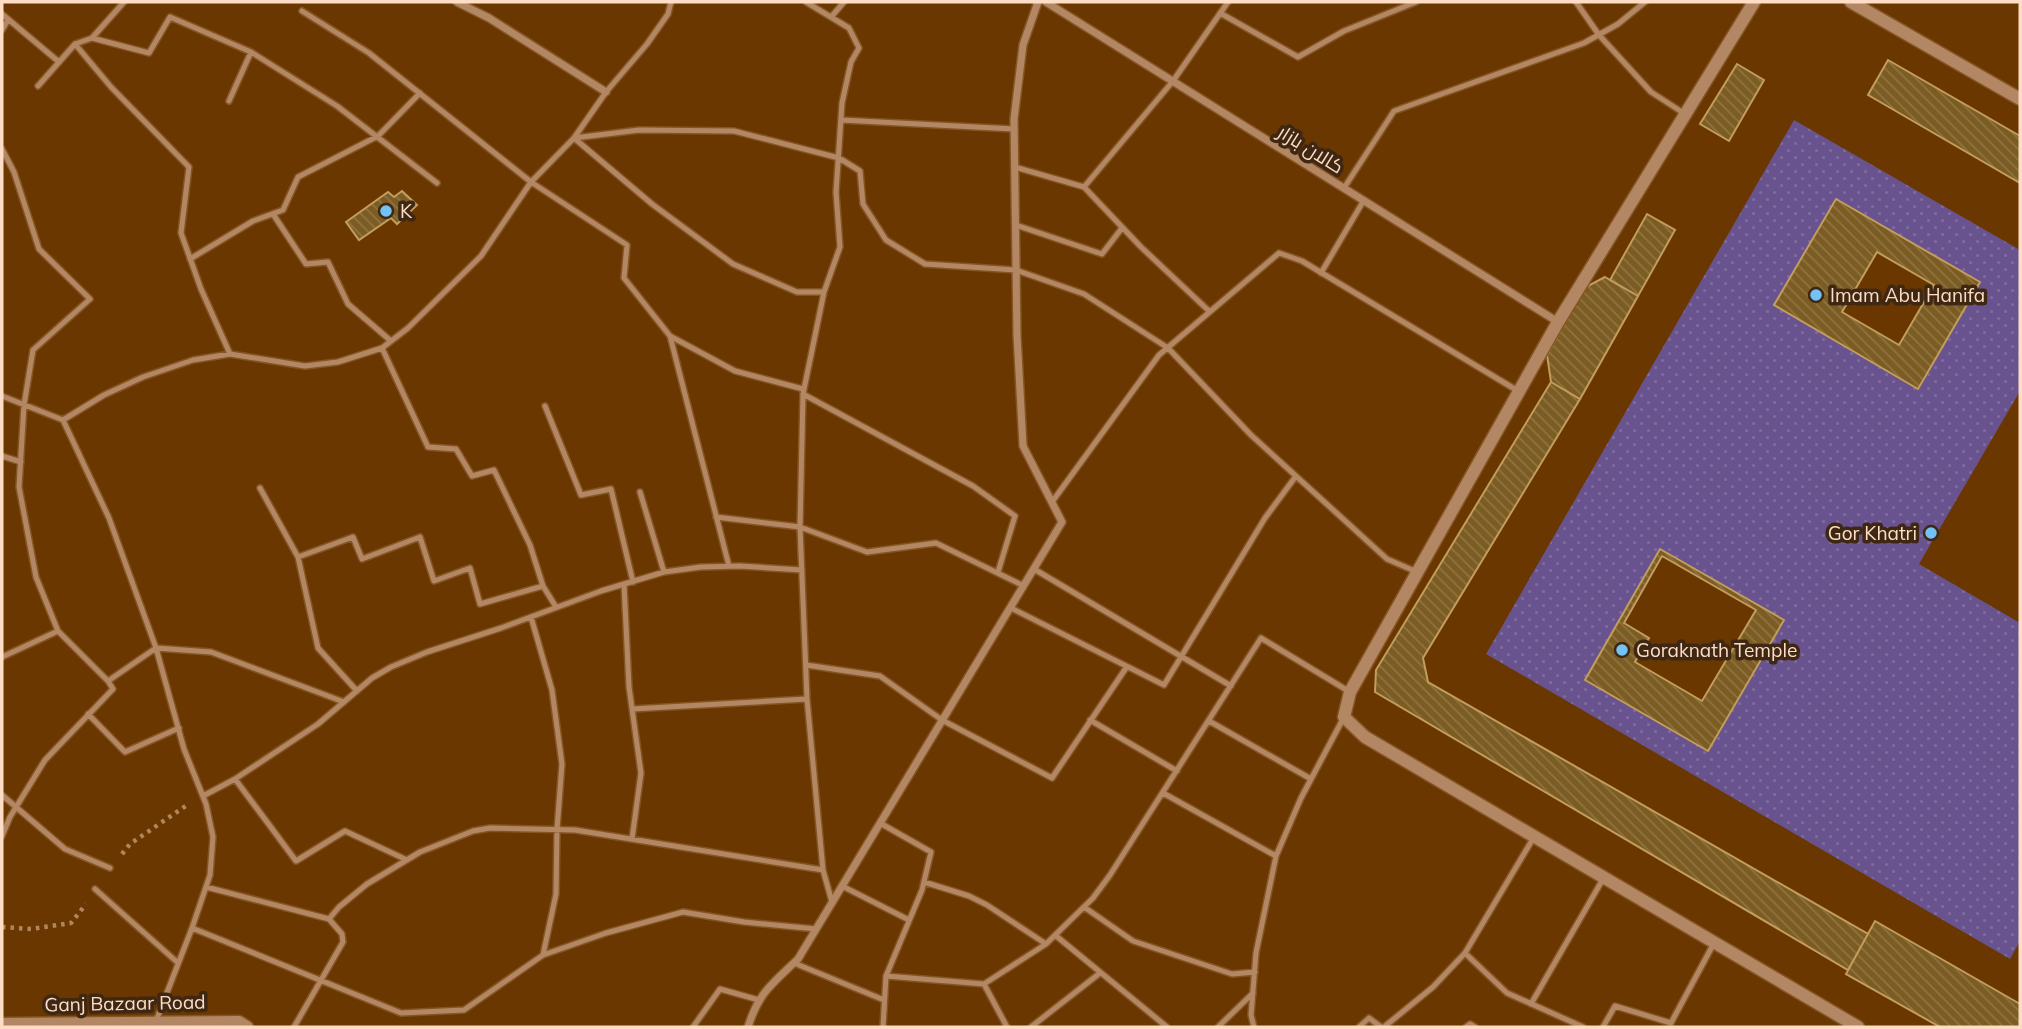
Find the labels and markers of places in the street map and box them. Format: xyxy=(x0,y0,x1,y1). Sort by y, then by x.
place label: K xyxy=(400,199,413,223)
marker: K xyxy=(378,203,394,219)
place label: Imam Abu Hanifa xyxy=(1830,283,1985,307)
marker: Imam Abu Hanifa xyxy=(1808,287,1824,303)
place label: Gor Khatri xyxy=(1828,521,1917,545)
marker: Gor Khatri xyxy=(1923,525,1939,541)
place label: Goraknath Temple xyxy=(1636,638,1797,662)
marker: Goraknath Temple xyxy=(1614,642,1630,658)

